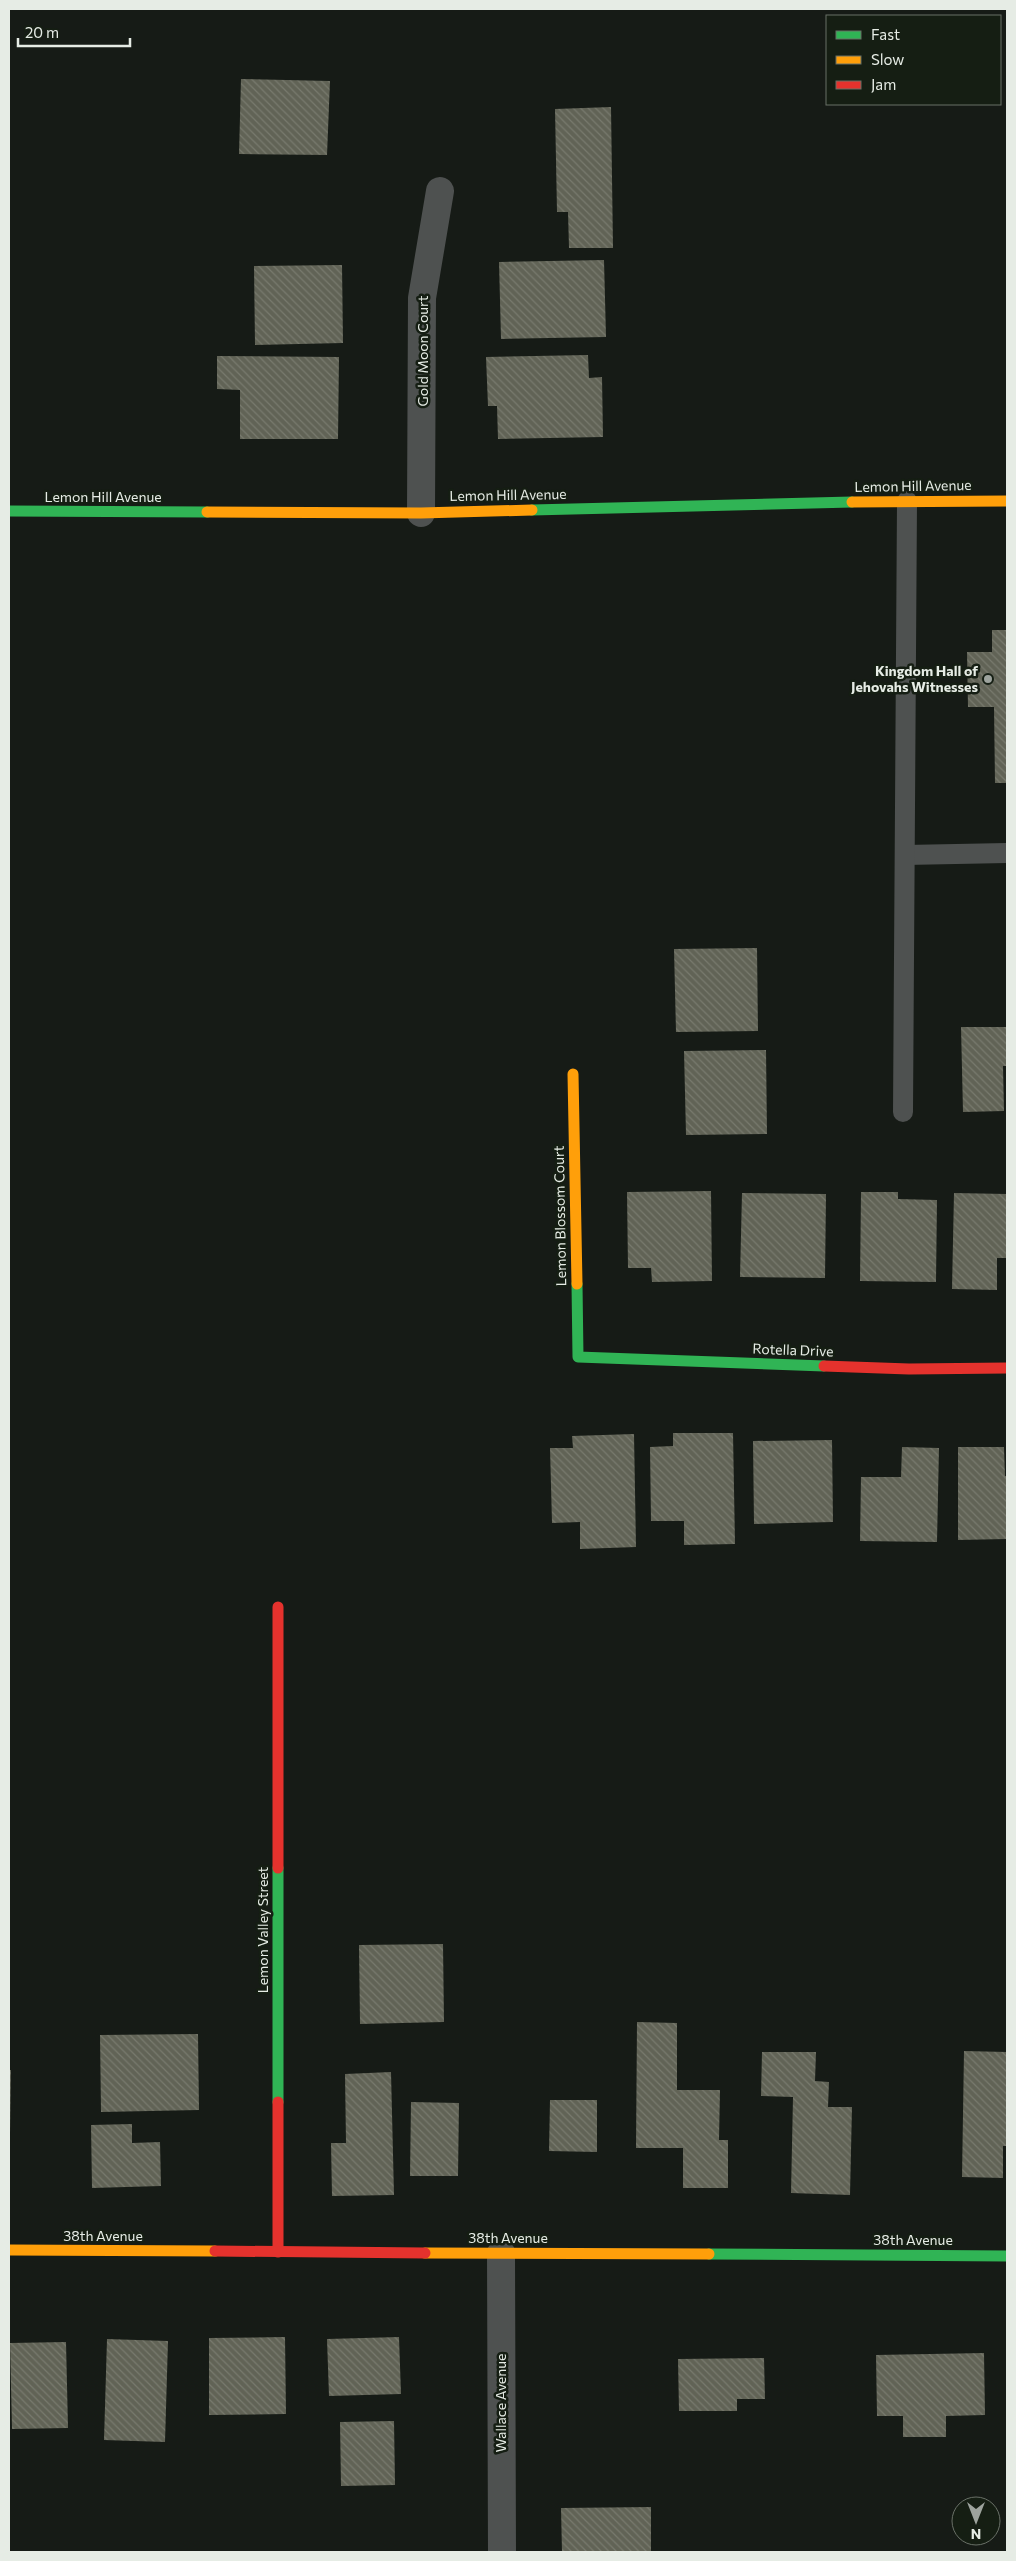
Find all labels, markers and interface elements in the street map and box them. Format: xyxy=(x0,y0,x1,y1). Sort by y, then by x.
scale bar xyxy=(18,15,130,47)
legend xyxy=(826,15,1001,105)
text: 20 m xyxy=(25,23,59,41)
text: Fast xyxy=(871,25,900,43)
text: Slow xyxy=(871,50,904,68)
text: Jam xyxy=(871,75,896,93)
street label: Gold Moon Court xyxy=(414,295,431,406)
street label: Lemon Hill Avenue xyxy=(854,476,972,495)
street label: Lemon Hill Avenue xyxy=(449,485,567,504)
street label: Lemon Hill Avenue xyxy=(44,488,162,505)
place label: Kingdom Hall of Jehovahs Witnesses xyxy=(851,662,978,695)
marker: Kingdom Hall of Jehovahs Witnesses xyxy=(982,673,994,685)
street label: Lemon Blossom Court xyxy=(550,1145,569,1286)
street label: Rotella Drive xyxy=(752,1340,834,1359)
street label: Lemon Valley Street xyxy=(254,1866,271,1993)
street label: 38th Avenue xyxy=(63,2227,143,2244)
street label: 38th Avenue xyxy=(468,2229,548,2246)
street label: 38th Avenue xyxy=(873,2231,953,2248)
street label: Wallace Avenue xyxy=(492,2354,509,2452)
north arrow xyxy=(951,2496,1001,2546)
text: N xyxy=(971,2526,981,2543)

